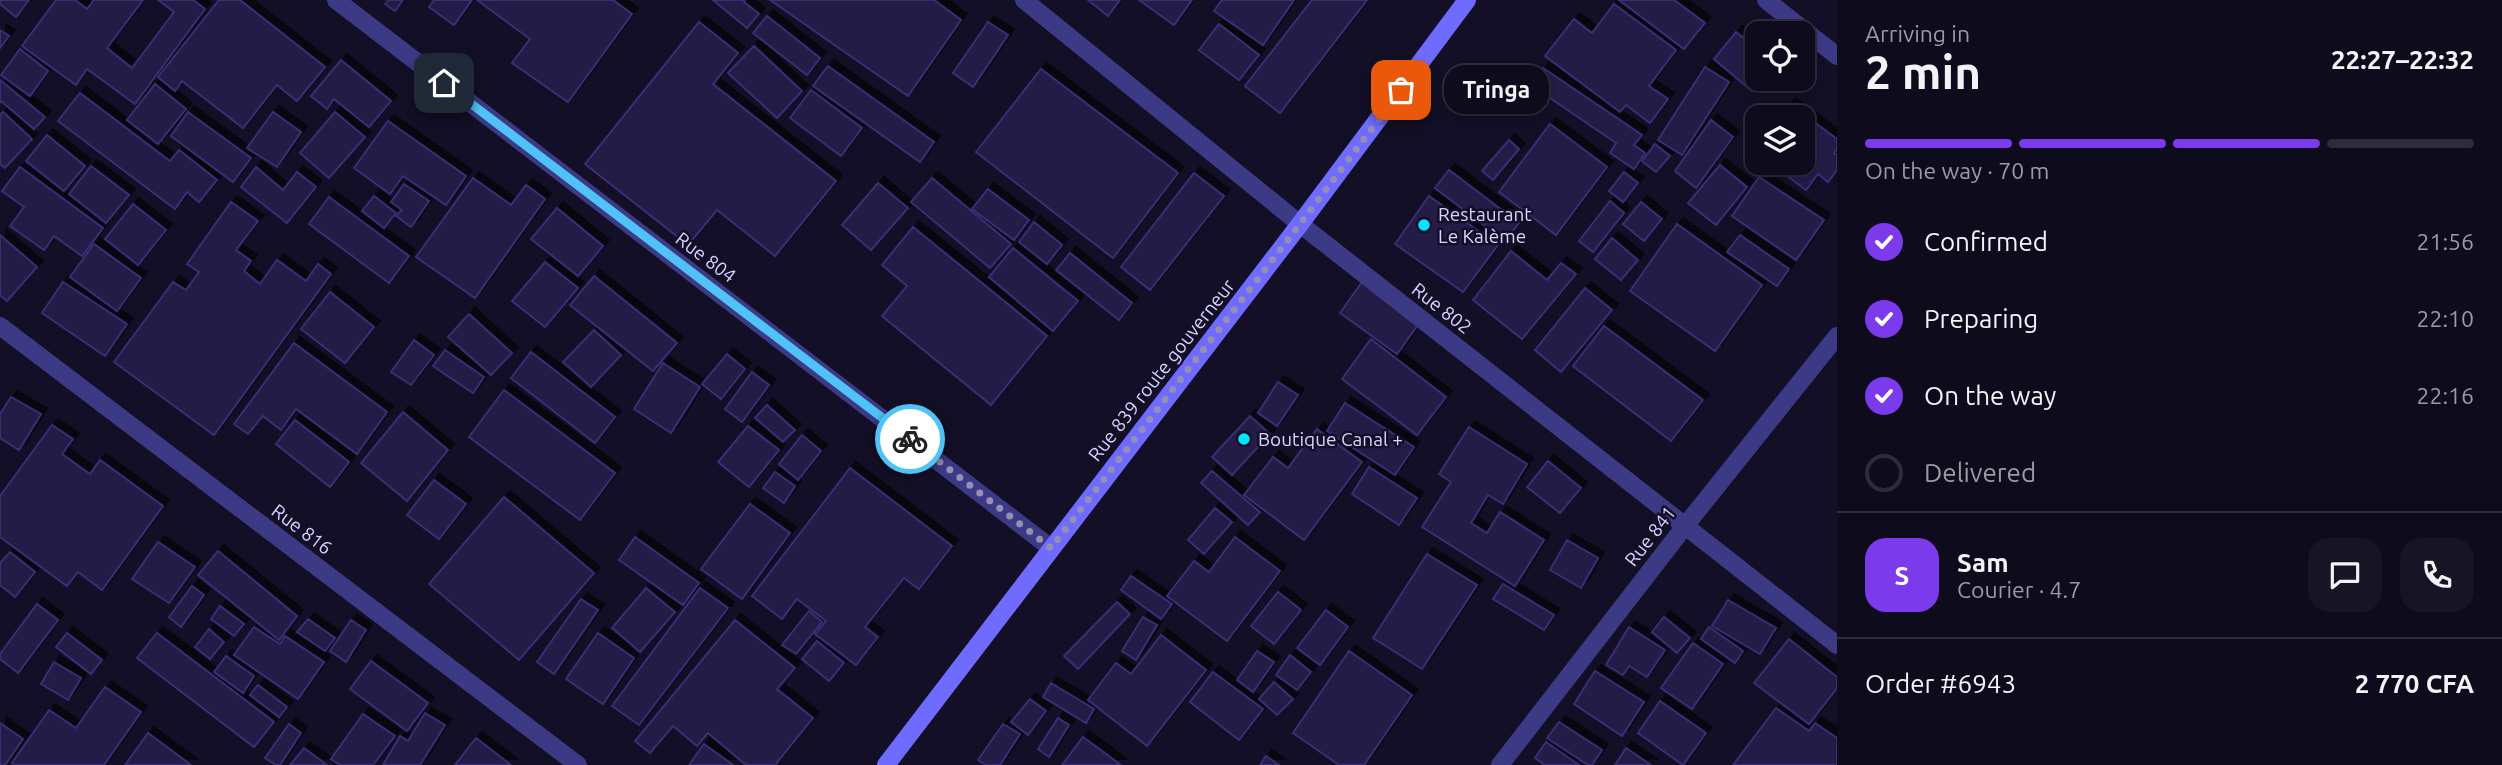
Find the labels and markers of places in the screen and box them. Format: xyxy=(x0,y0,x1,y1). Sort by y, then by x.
pin xyxy=(414,53,474,113)
pin xyxy=(1371,60,1431,120)
callout: Tringa xyxy=(1443,66,1548,114)
place label: Restaurant Le Kalème xyxy=(1438,203,1532,247)
marker: Restaurant Le Kalème xyxy=(1416,217,1432,233)
place label: Boutique Canal + xyxy=(1258,428,1403,450)
marker: Boutique Canal + xyxy=(1236,431,1252,447)

